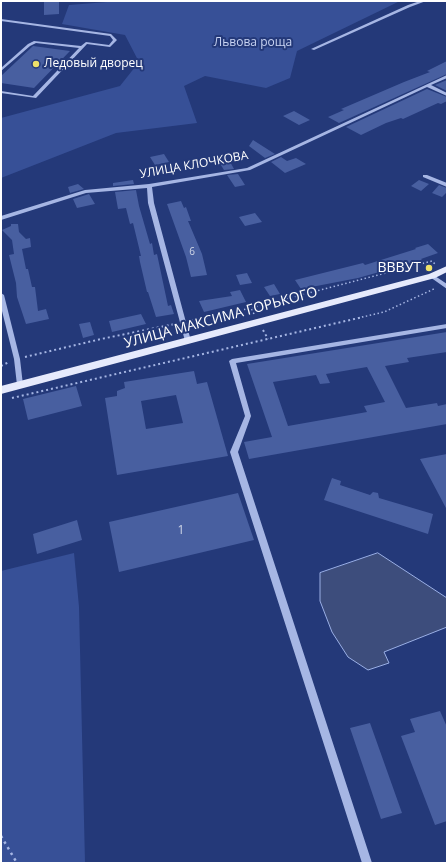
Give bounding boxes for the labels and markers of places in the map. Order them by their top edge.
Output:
place label: Ледовый дворец [44,57,143,71]
marker: Ледовый дворец [31,59,41,69]
place label: ВВВУТ [378,260,421,276]
marker: ВВВУТ [424,263,434,273]

